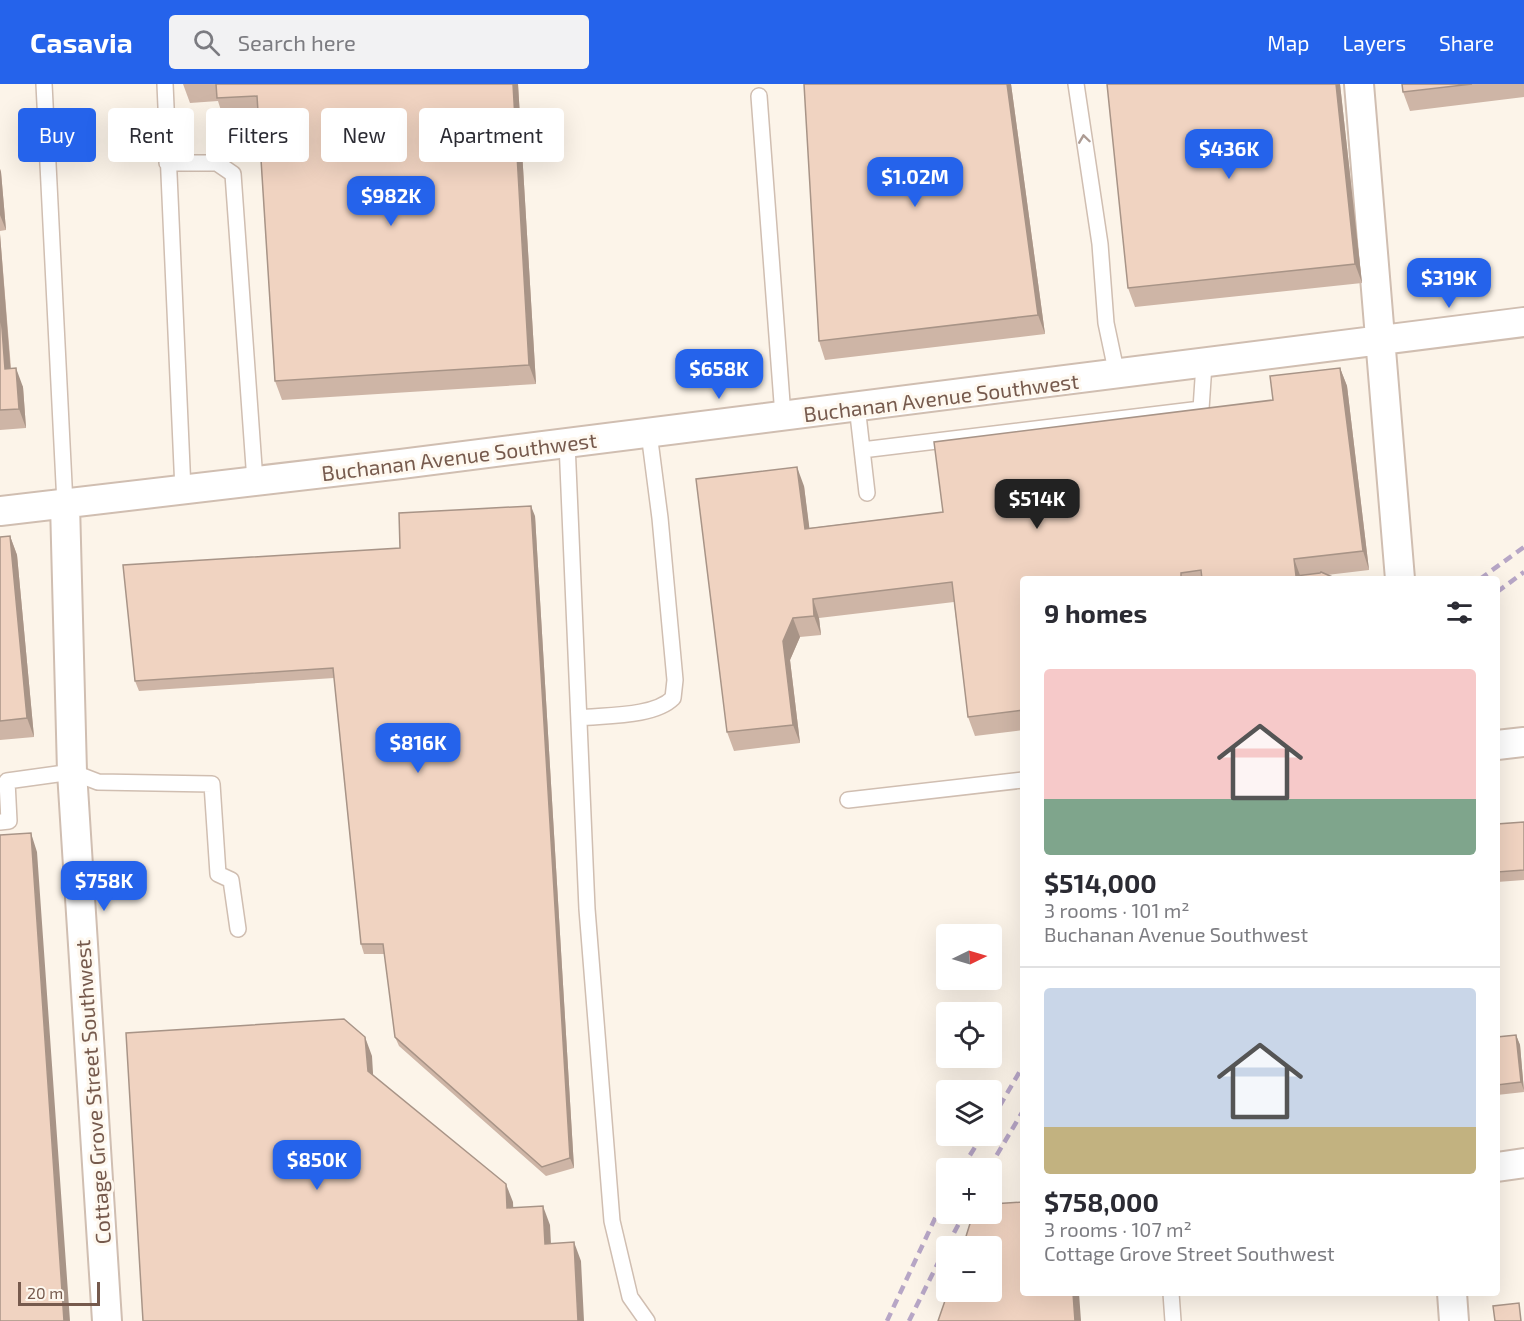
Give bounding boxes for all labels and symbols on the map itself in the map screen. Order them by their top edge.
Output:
pin: $436K [1187,129,1271,180]
one-way arrow [1078,134,1090,143]
pin: $1.02M [866,157,964,208]
pin: $982K [349,176,433,227]
pin: $319K [1407,258,1491,309]
pin: $658K [677,349,761,400]
street label: Buchanan Avenue Southwest [802,368,1080,426]
street label: Buchanan Avenue Southwest [320,427,598,485]
pin: $514K [995,479,1079,530]
pin: $816K [376,723,460,774]
pin: $758K [62,861,146,912]
north arrow [936,924,1002,990]
street label: Cottage Grove Street Southwest [69,939,115,1245]
pin: $850K [275,1140,359,1191]
scale bar [18,1279,100,1306]

